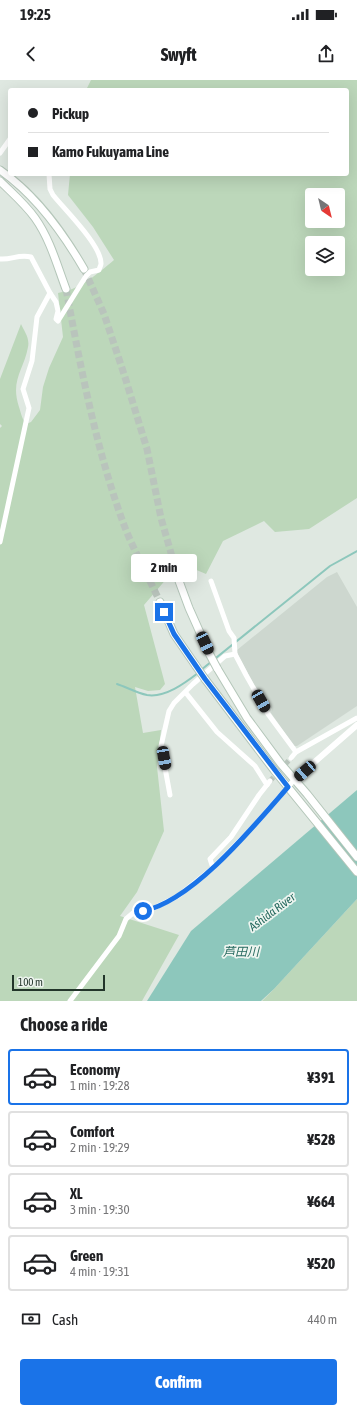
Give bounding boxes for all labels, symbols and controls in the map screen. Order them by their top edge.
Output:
text: 19:25 [20,6,51,23]
icon: back [20,43,42,65]
icon: share [315,43,337,65]
text: Swyft [161,44,196,65]
text: Pickup [52,105,89,122]
text: Kamo Fukuyama Line [52,143,169,160]
north arrow [305,188,345,228]
map controls [305,188,345,276]
button: layers [305,236,345,276]
callout: 2 min [131,554,197,582]
text: 2 min [151,560,177,575]
route end [155,603,173,621]
car [194,630,216,656]
car [250,688,272,714]
car [156,745,172,771]
car [292,759,318,783]
water label: Ashida River [245,890,298,934]
route start [134,902,152,920]
water label: 芦田川 [223,945,261,959]
scale bar [12,973,105,992]
text: 100 m [18,976,43,988]
text: Choose a ride [20,1014,108,1035]
icon: car [22,1059,58,1095]
text: Economy [70,1061,120,1078]
text: ¥391 [307,1069,335,1086]
text: 1 min · 19:28 [70,1078,130,1093]
icon: car [22,1121,58,1157]
text: Comfort [70,1123,114,1140]
text: ¥528 [307,1131,335,1148]
text: 2 min · 19:29 [70,1140,130,1155]
icon: car [22,1183,58,1219]
text: XL [70,1185,83,1202]
text: ¥664 [307,1193,335,1210]
text: 3 min · 19:30 [70,1202,130,1217]
icon: car [22,1245,58,1281]
text: Green [70,1247,103,1264]
text: ¥520 [307,1255,335,1272]
text: 4 min · 19:31 [70,1264,130,1279]
icon: cash [20,1308,42,1330]
text: Cash [52,1311,78,1328]
text: 440 m [308,1312,337,1327]
button: Confirm [20,1359,337,1405]

